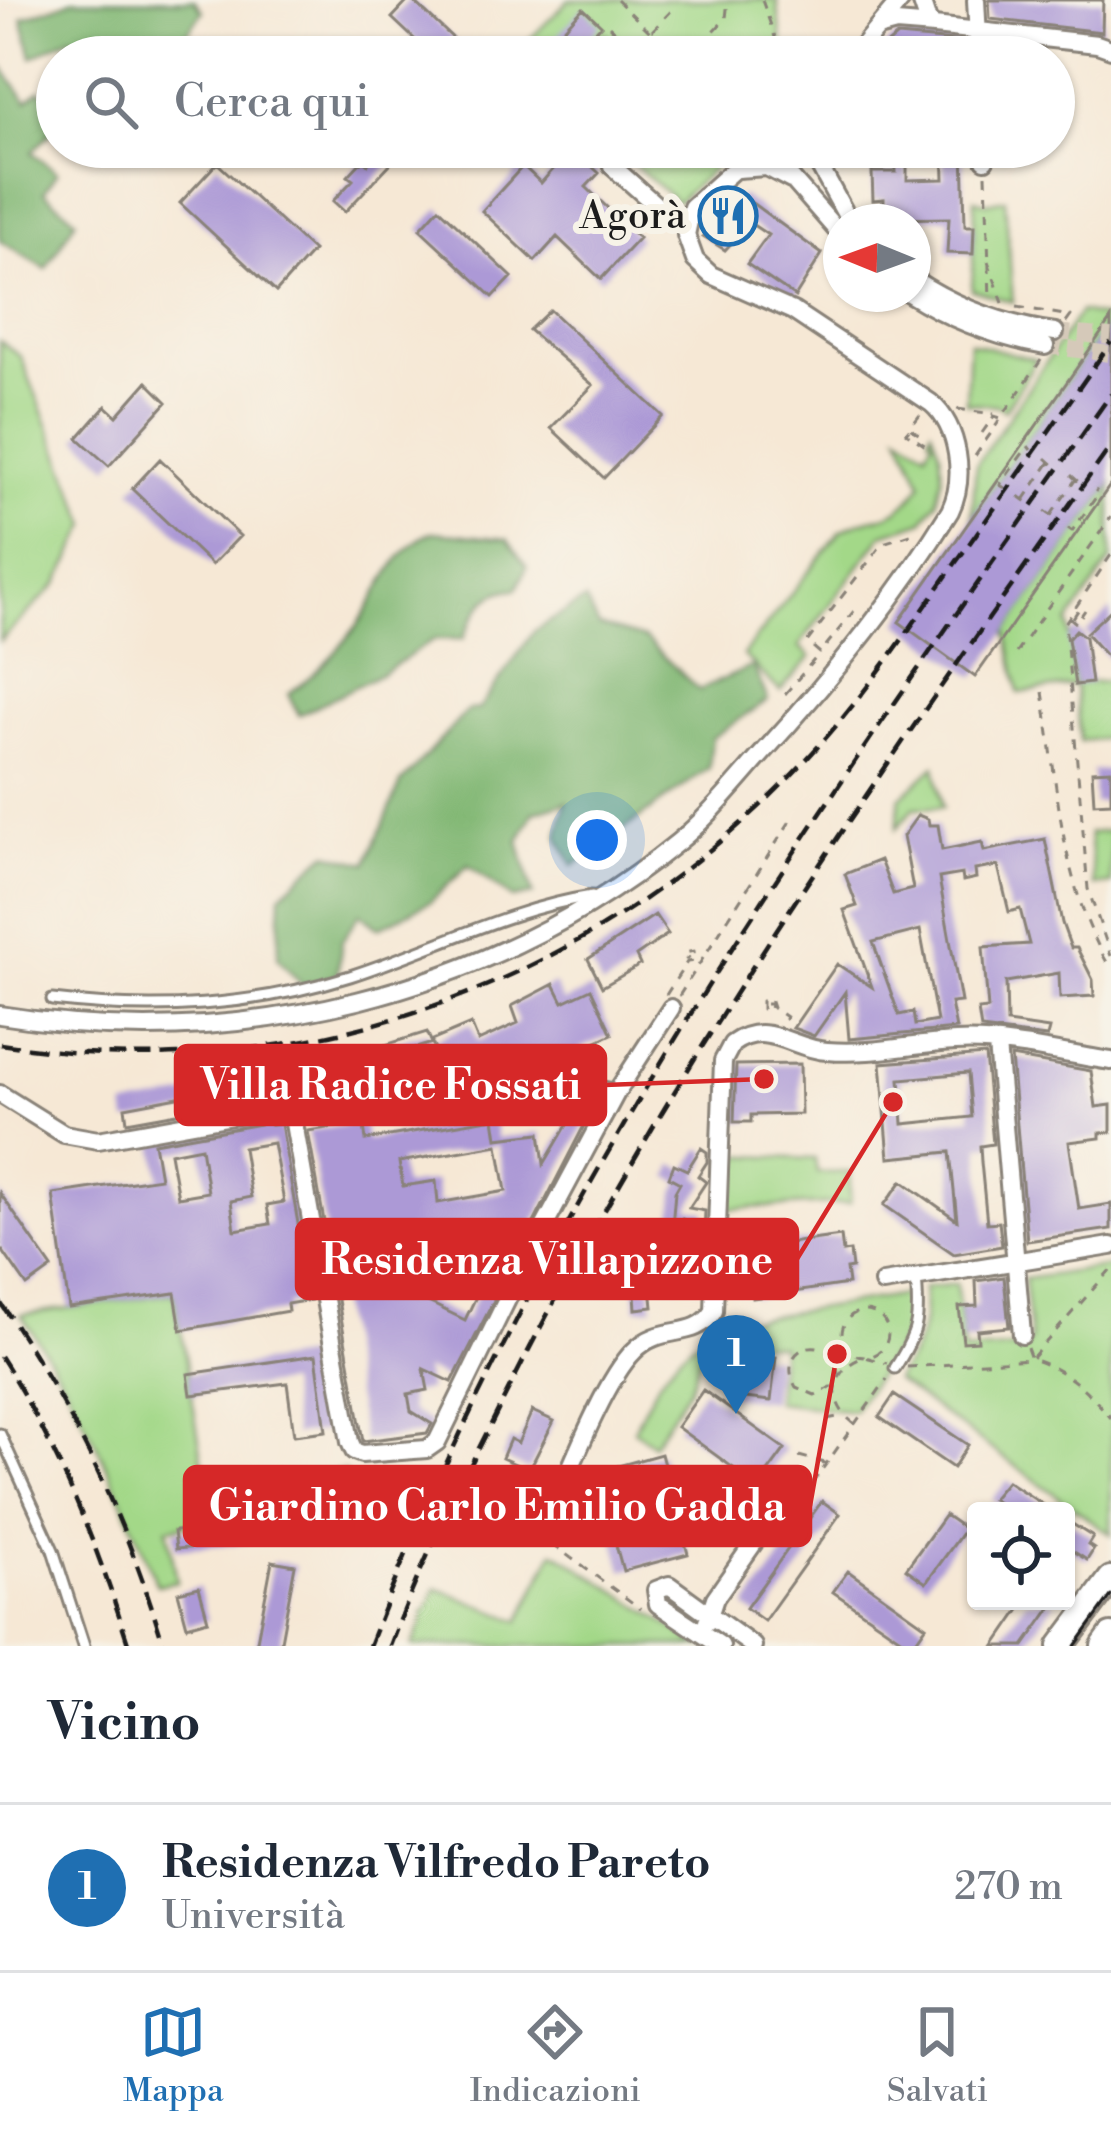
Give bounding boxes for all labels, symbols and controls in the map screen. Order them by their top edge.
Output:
search box [36,36,1075,168]
icon: search [78,69,144,135]
text: Cerca qui [174,74,370,131]
restaurant icon: Agorà [697,185,759,247]
place label: Agorà [579,192,686,241]
north arrow [823,204,931,312]
your location [567,810,627,870]
callout: Villa Radice Fossati [176,1046,605,1124]
text: Villa Radice Fossati [199,1060,581,1113]
callout: Residenza Villapizzone [297,1220,797,1298]
text: Residenza Villapizzone [321,1235,773,1288]
pin: 1 [697,1315,775,1414]
callout: Giardino Carlo Emilio Gadda [185,1467,810,1545]
text: Giardino Carlo Emilio Gadda [209,1481,786,1534]
map controls [967,1502,1075,1610]
button: locate [967,1502,1075,1610]
text: Vicino [48,1692,201,1756]
text: Residenza Vilfredo Pareto [162,1835,711,1892]
text: 1 [78,1863,96,1912]
text: 270 m [954,1863,1063,1912]
text: Università [162,1892,345,1941]
tab: Mappa [123,1999,224,2112]
tab: Indicazioni [470,1999,641,2112]
tab: Salvati [887,1999,988,2112]

